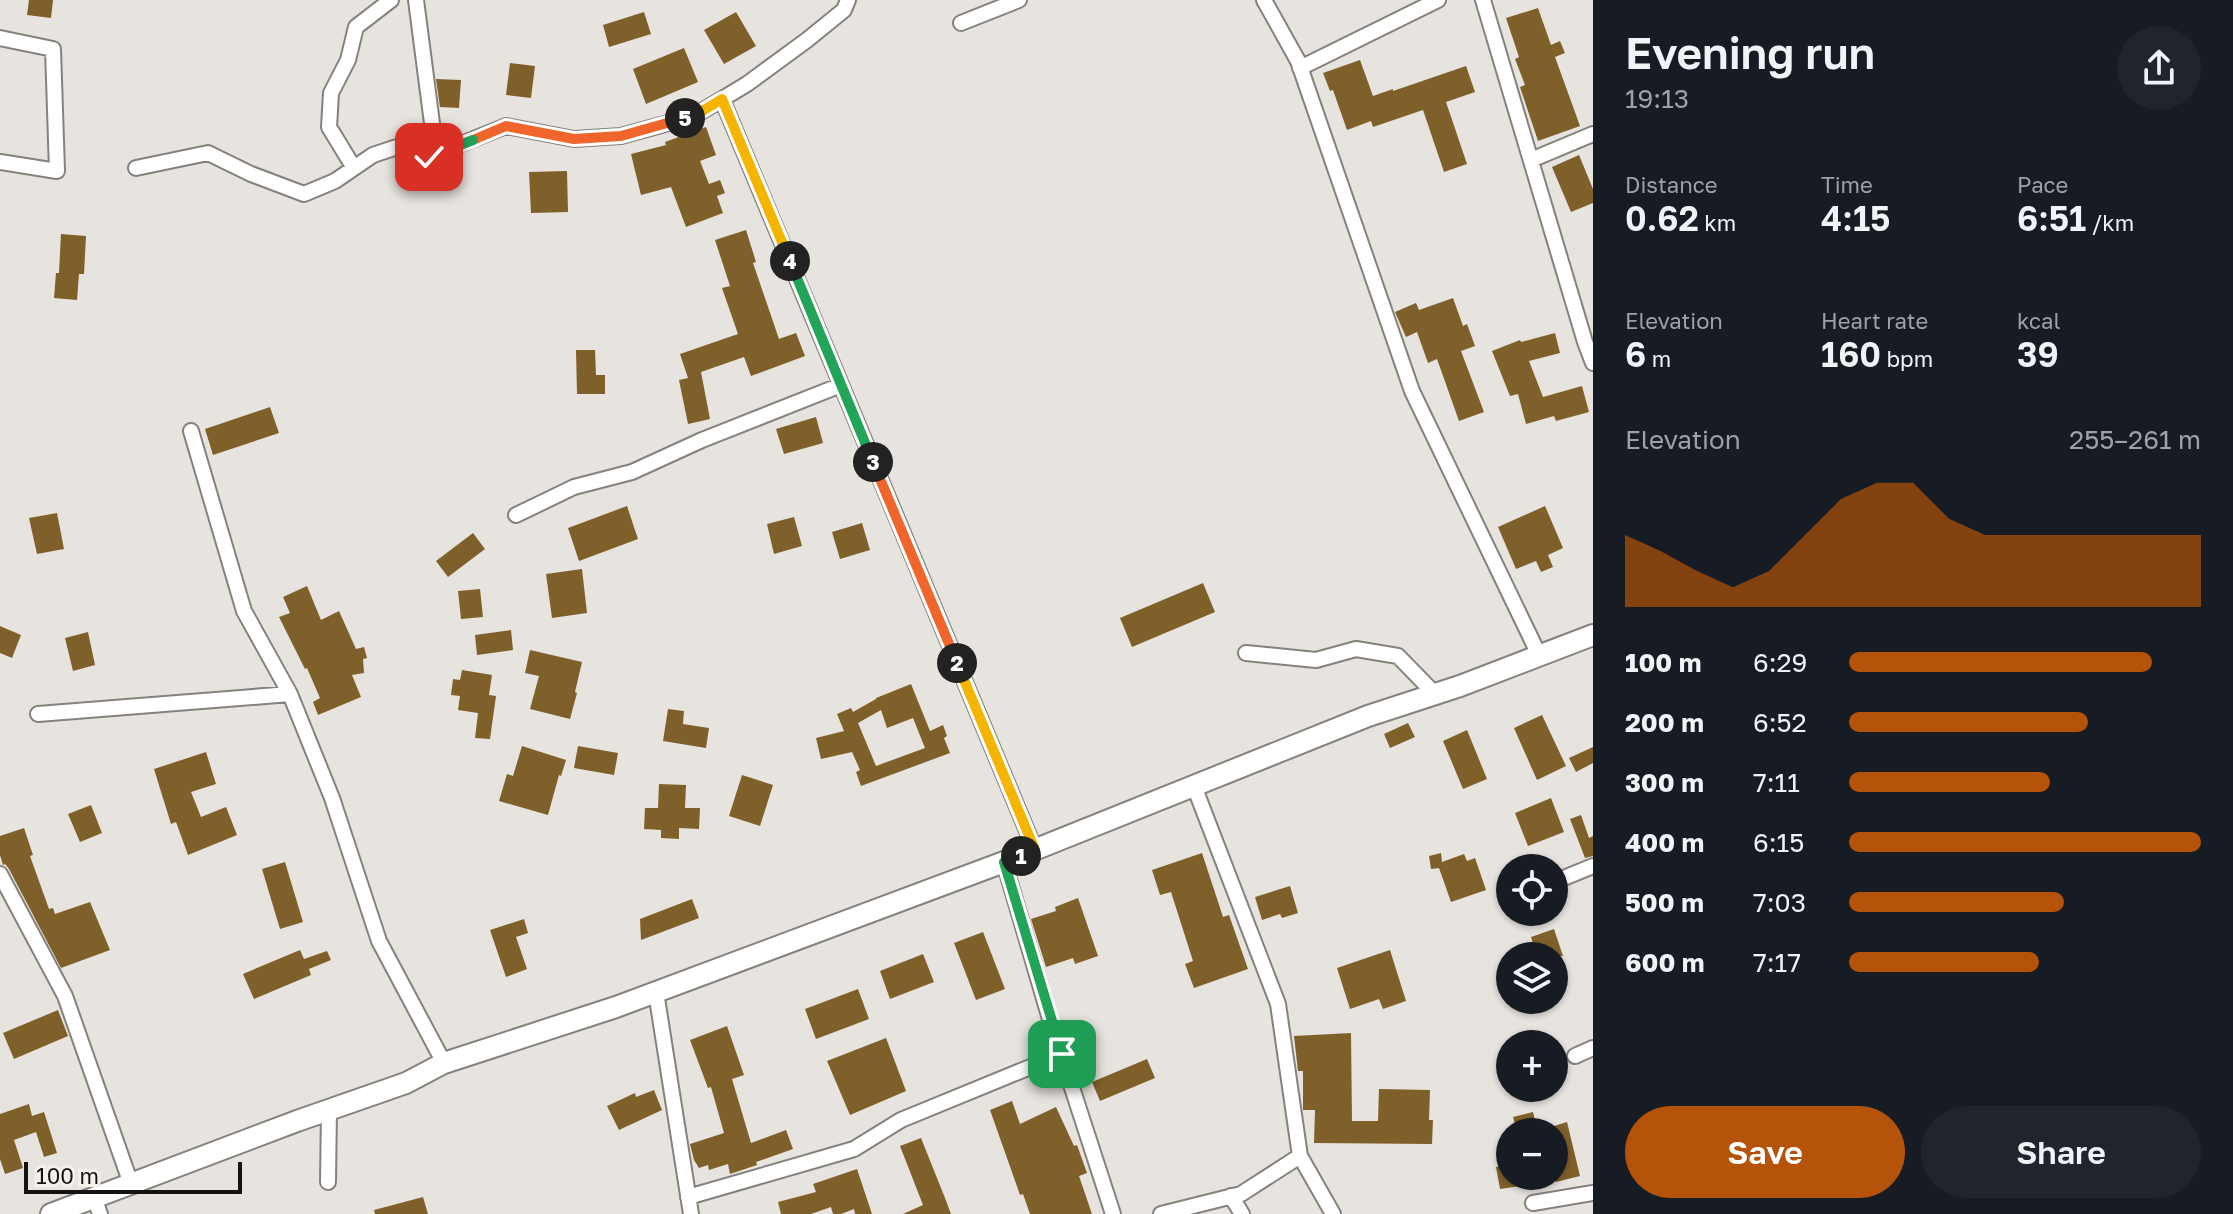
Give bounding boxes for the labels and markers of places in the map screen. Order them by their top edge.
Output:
pin: 5 [665,98,705,138]
pin [395,123,463,191]
pin: 4 [770,241,810,281]
pin: 3 [853,442,893,482]
pin: 2 [937,643,977,683]
pin: 1 [1001,836,1041,876]
pin [1028,1020,1096,1088]

